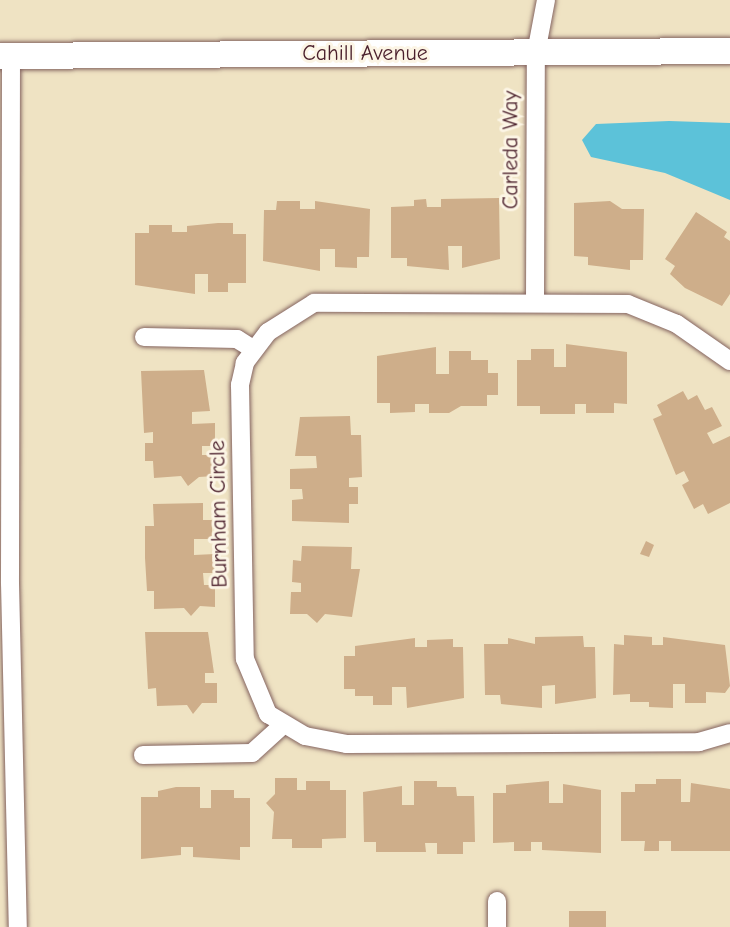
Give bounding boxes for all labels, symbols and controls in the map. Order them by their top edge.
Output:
street label: Cahill Avenue [302,41,428,67]
street label: Carleda Way [498,91,524,209]
street label: Burnham Circle [205,440,233,588]

